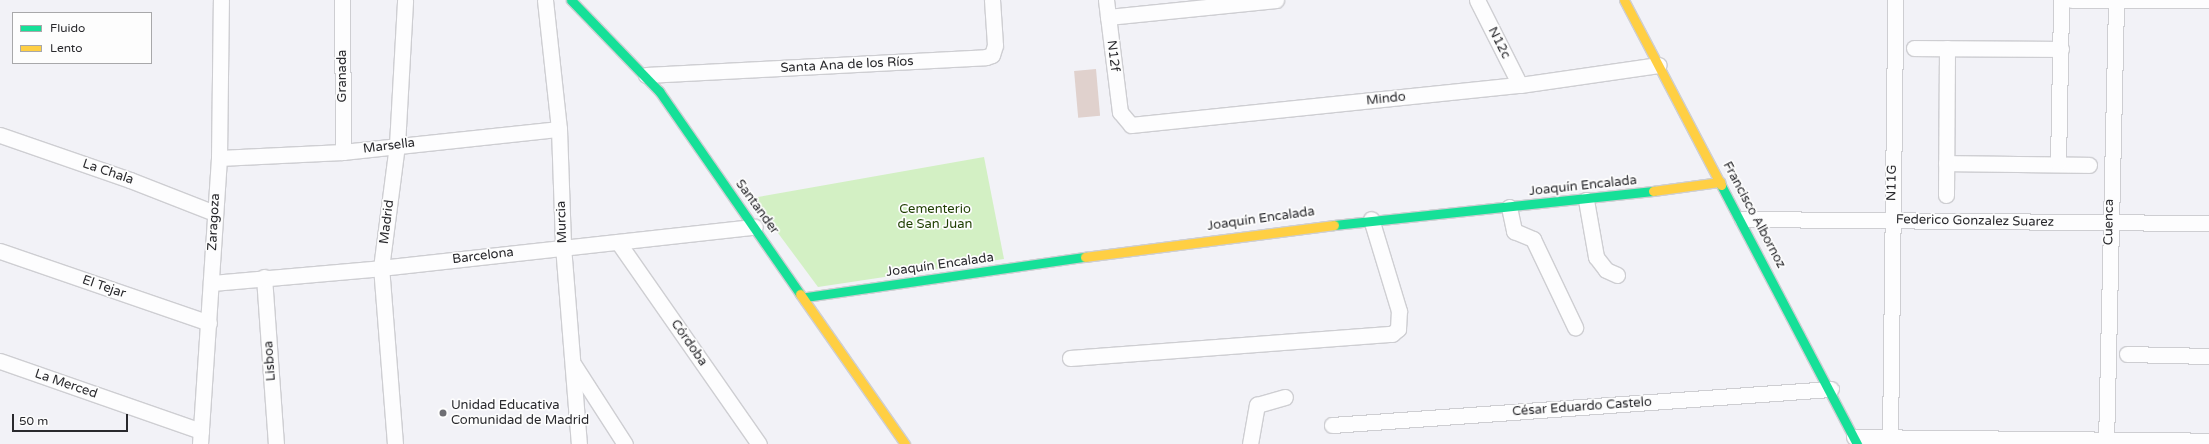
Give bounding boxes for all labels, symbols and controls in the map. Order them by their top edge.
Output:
legend [12,12,152,64]
text: Fluido [50,21,85,35]
street label: N12c [1484,24,1514,62]
street label: N12f [1103,39,1123,73]
text: Lento [50,41,83,55]
street label: Granada [334,50,350,102]
street label: Santa Ana de los Ríos [780,54,914,76]
street label: Mindo [1365,89,1407,109]
street label: Marsella [362,135,416,157]
street label: La Chala [80,156,136,188]
street label: Francisco Albornoz [1719,159,1789,271]
street label: N11G [1884,165,1900,201]
street label: Joaquín Encalada [1528,173,1638,199]
street label: Santander [732,177,782,237]
street label: Zaragoza [205,193,223,251]
street label: Madrid [377,199,397,245]
street label: Cuenca [2101,199,2117,245]
street label: Murcia [553,200,571,244]
park label: Cementerio de San Juan [898,202,972,233]
street label: Joaquín Encalada [1206,204,1316,234]
street label: Federico Gonzalez Suarez [1896,212,2054,230]
street label: Barcelona [451,244,515,268]
street label: Joaquín Encalada [885,250,995,280]
street label: El Tejar [80,272,128,302]
street label: Córdoba [667,317,711,369]
street label: Lisboa [261,340,279,382]
street label: La Merced [33,366,99,402]
street label: César Eduardo Castelo [1512,394,1652,420]
place label: Unidad Educativa Comunidad de Madrid [451,398,589,429]
scale bar [14,406,130,432]
marker: Unidad Educativa Comunidad de Madrid [438,408,448,418]
text: 50 m [19,414,48,428]

